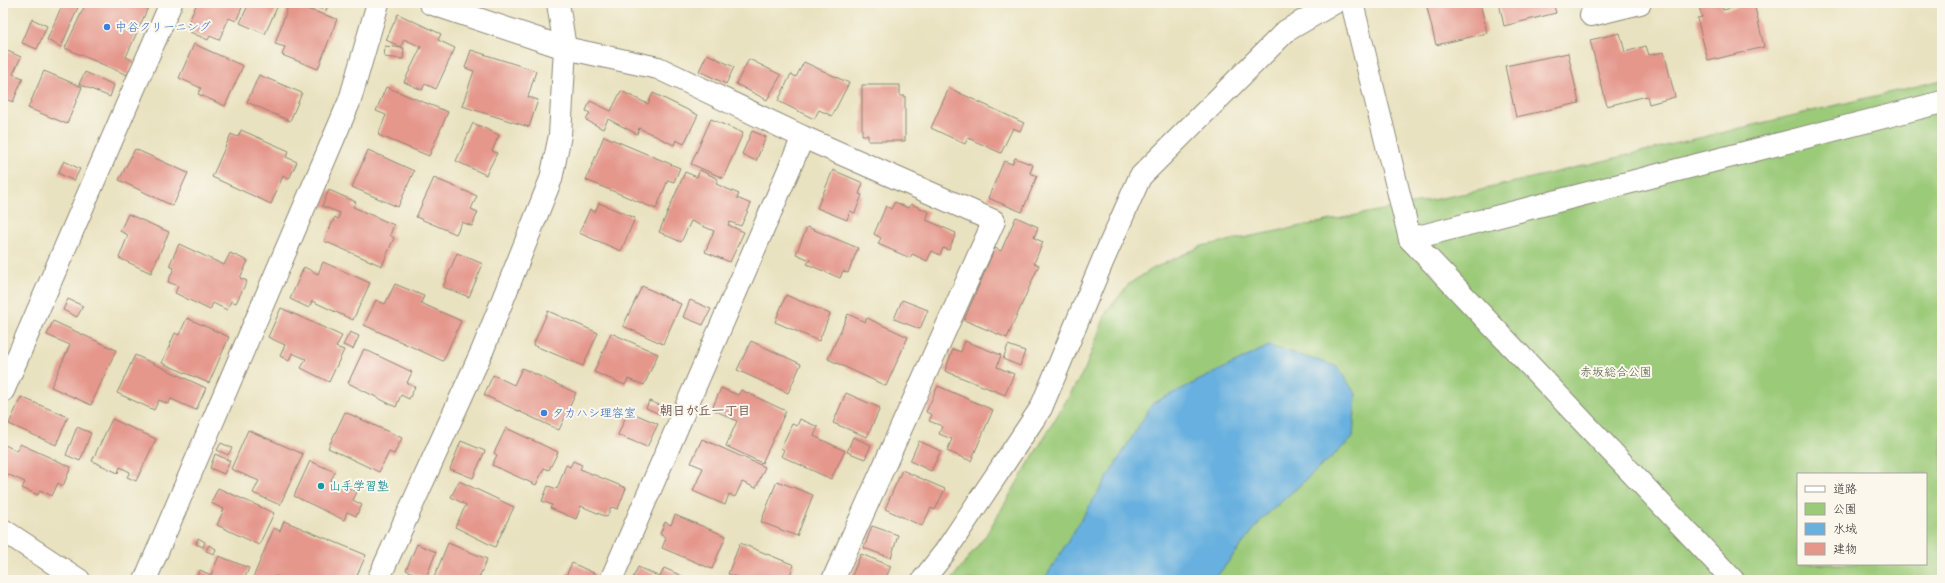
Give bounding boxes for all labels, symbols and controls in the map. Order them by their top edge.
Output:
place label: 中谷クリーニング [115,20,211,34]
marker: 中谷クリーニング [102,22,112,32]
park label: 赤坂総合公園 [1580,365,1652,379]
district label: 朝日が丘一丁目 [659,403,751,418]
place label: タカハシ理容室 [552,406,636,420]
marker: タカハシ理容室 [539,408,549,418]
legend [1797,473,1927,565]
place label: 山手学習塾 [329,479,389,493]
marker: 山手学習塾 [316,481,326,491]
text: 道路 [1833,482,1857,496]
text: 公園 [1833,502,1857,516]
text: 水域 [1833,522,1857,536]
text: 建物 [1833,542,1857,556]

